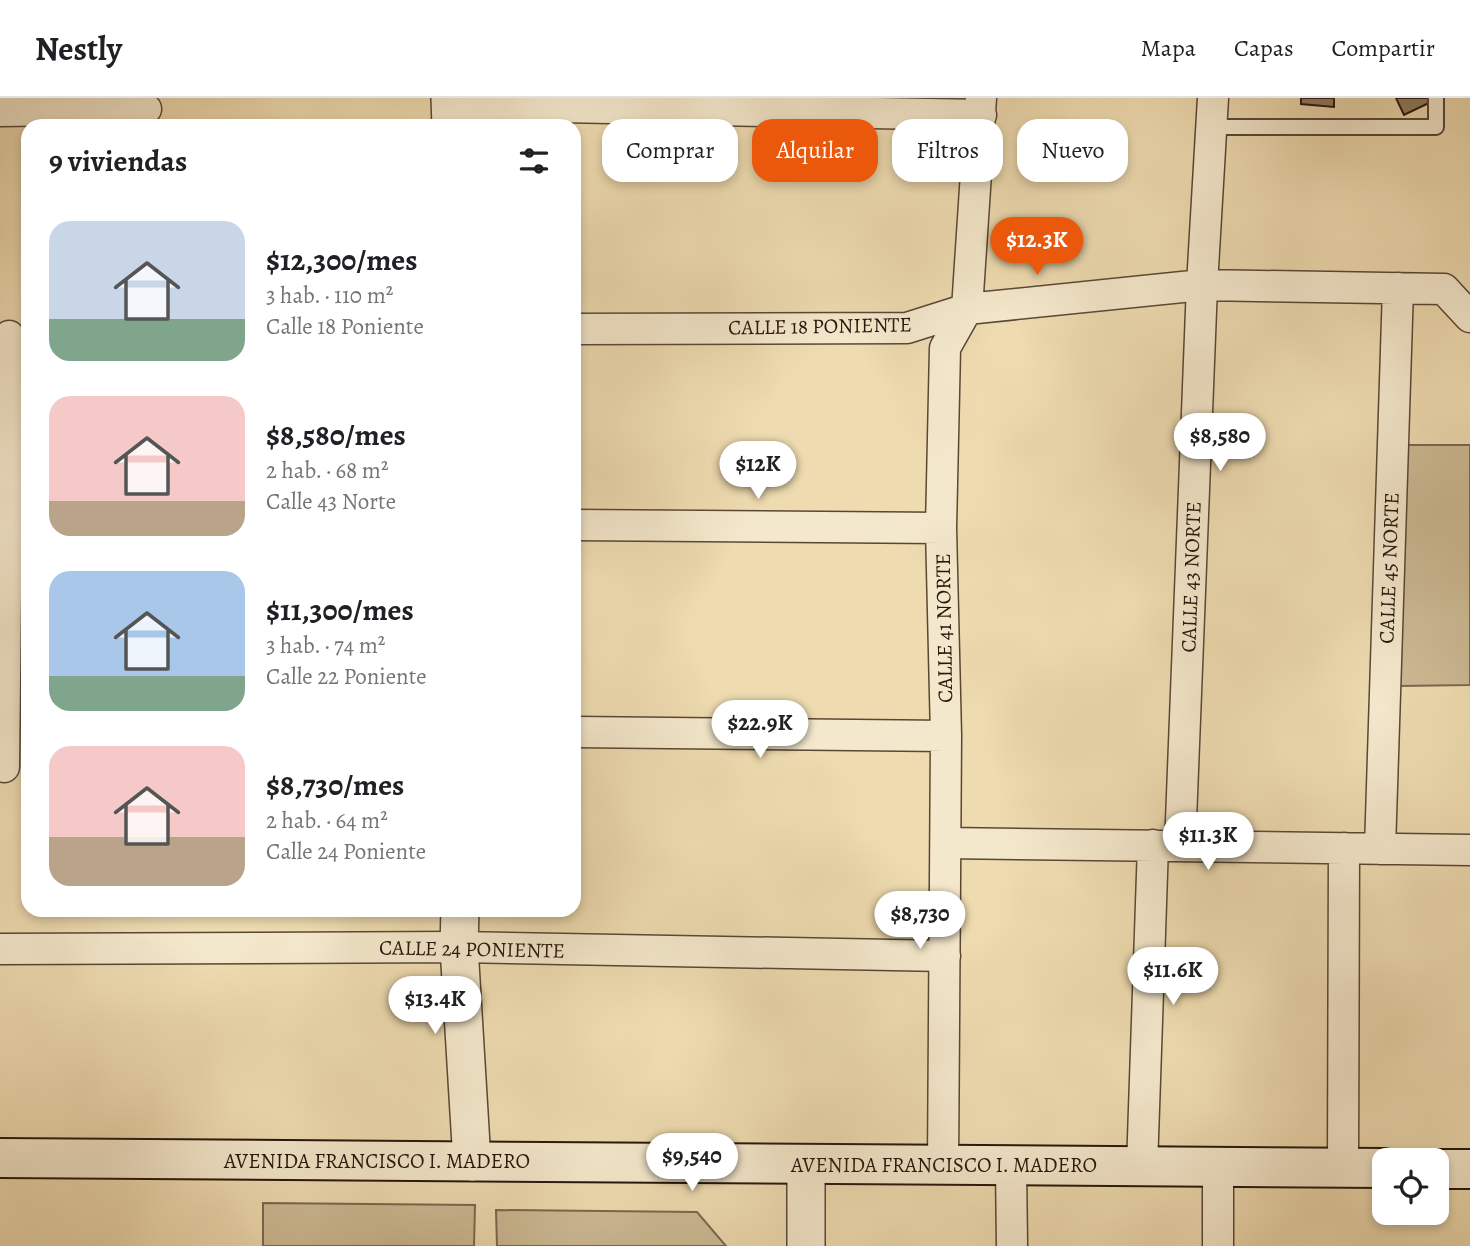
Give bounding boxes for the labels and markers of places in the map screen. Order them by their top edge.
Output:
pin: $12.3K [980,218,1094,277]
pin: $8,580 [1163,414,1277,473]
pin: $12K [717,442,799,501]
pin: $22.9K [703,700,817,760]
pin: $11.3K [1151,812,1265,872]
pin: $8,730 [863,892,977,951]
pin: $11.6K [1116,948,1230,1007]
pin: $13.4K [378,976,492,1036]
pin: $9,540 [635,1134,749,1193]

